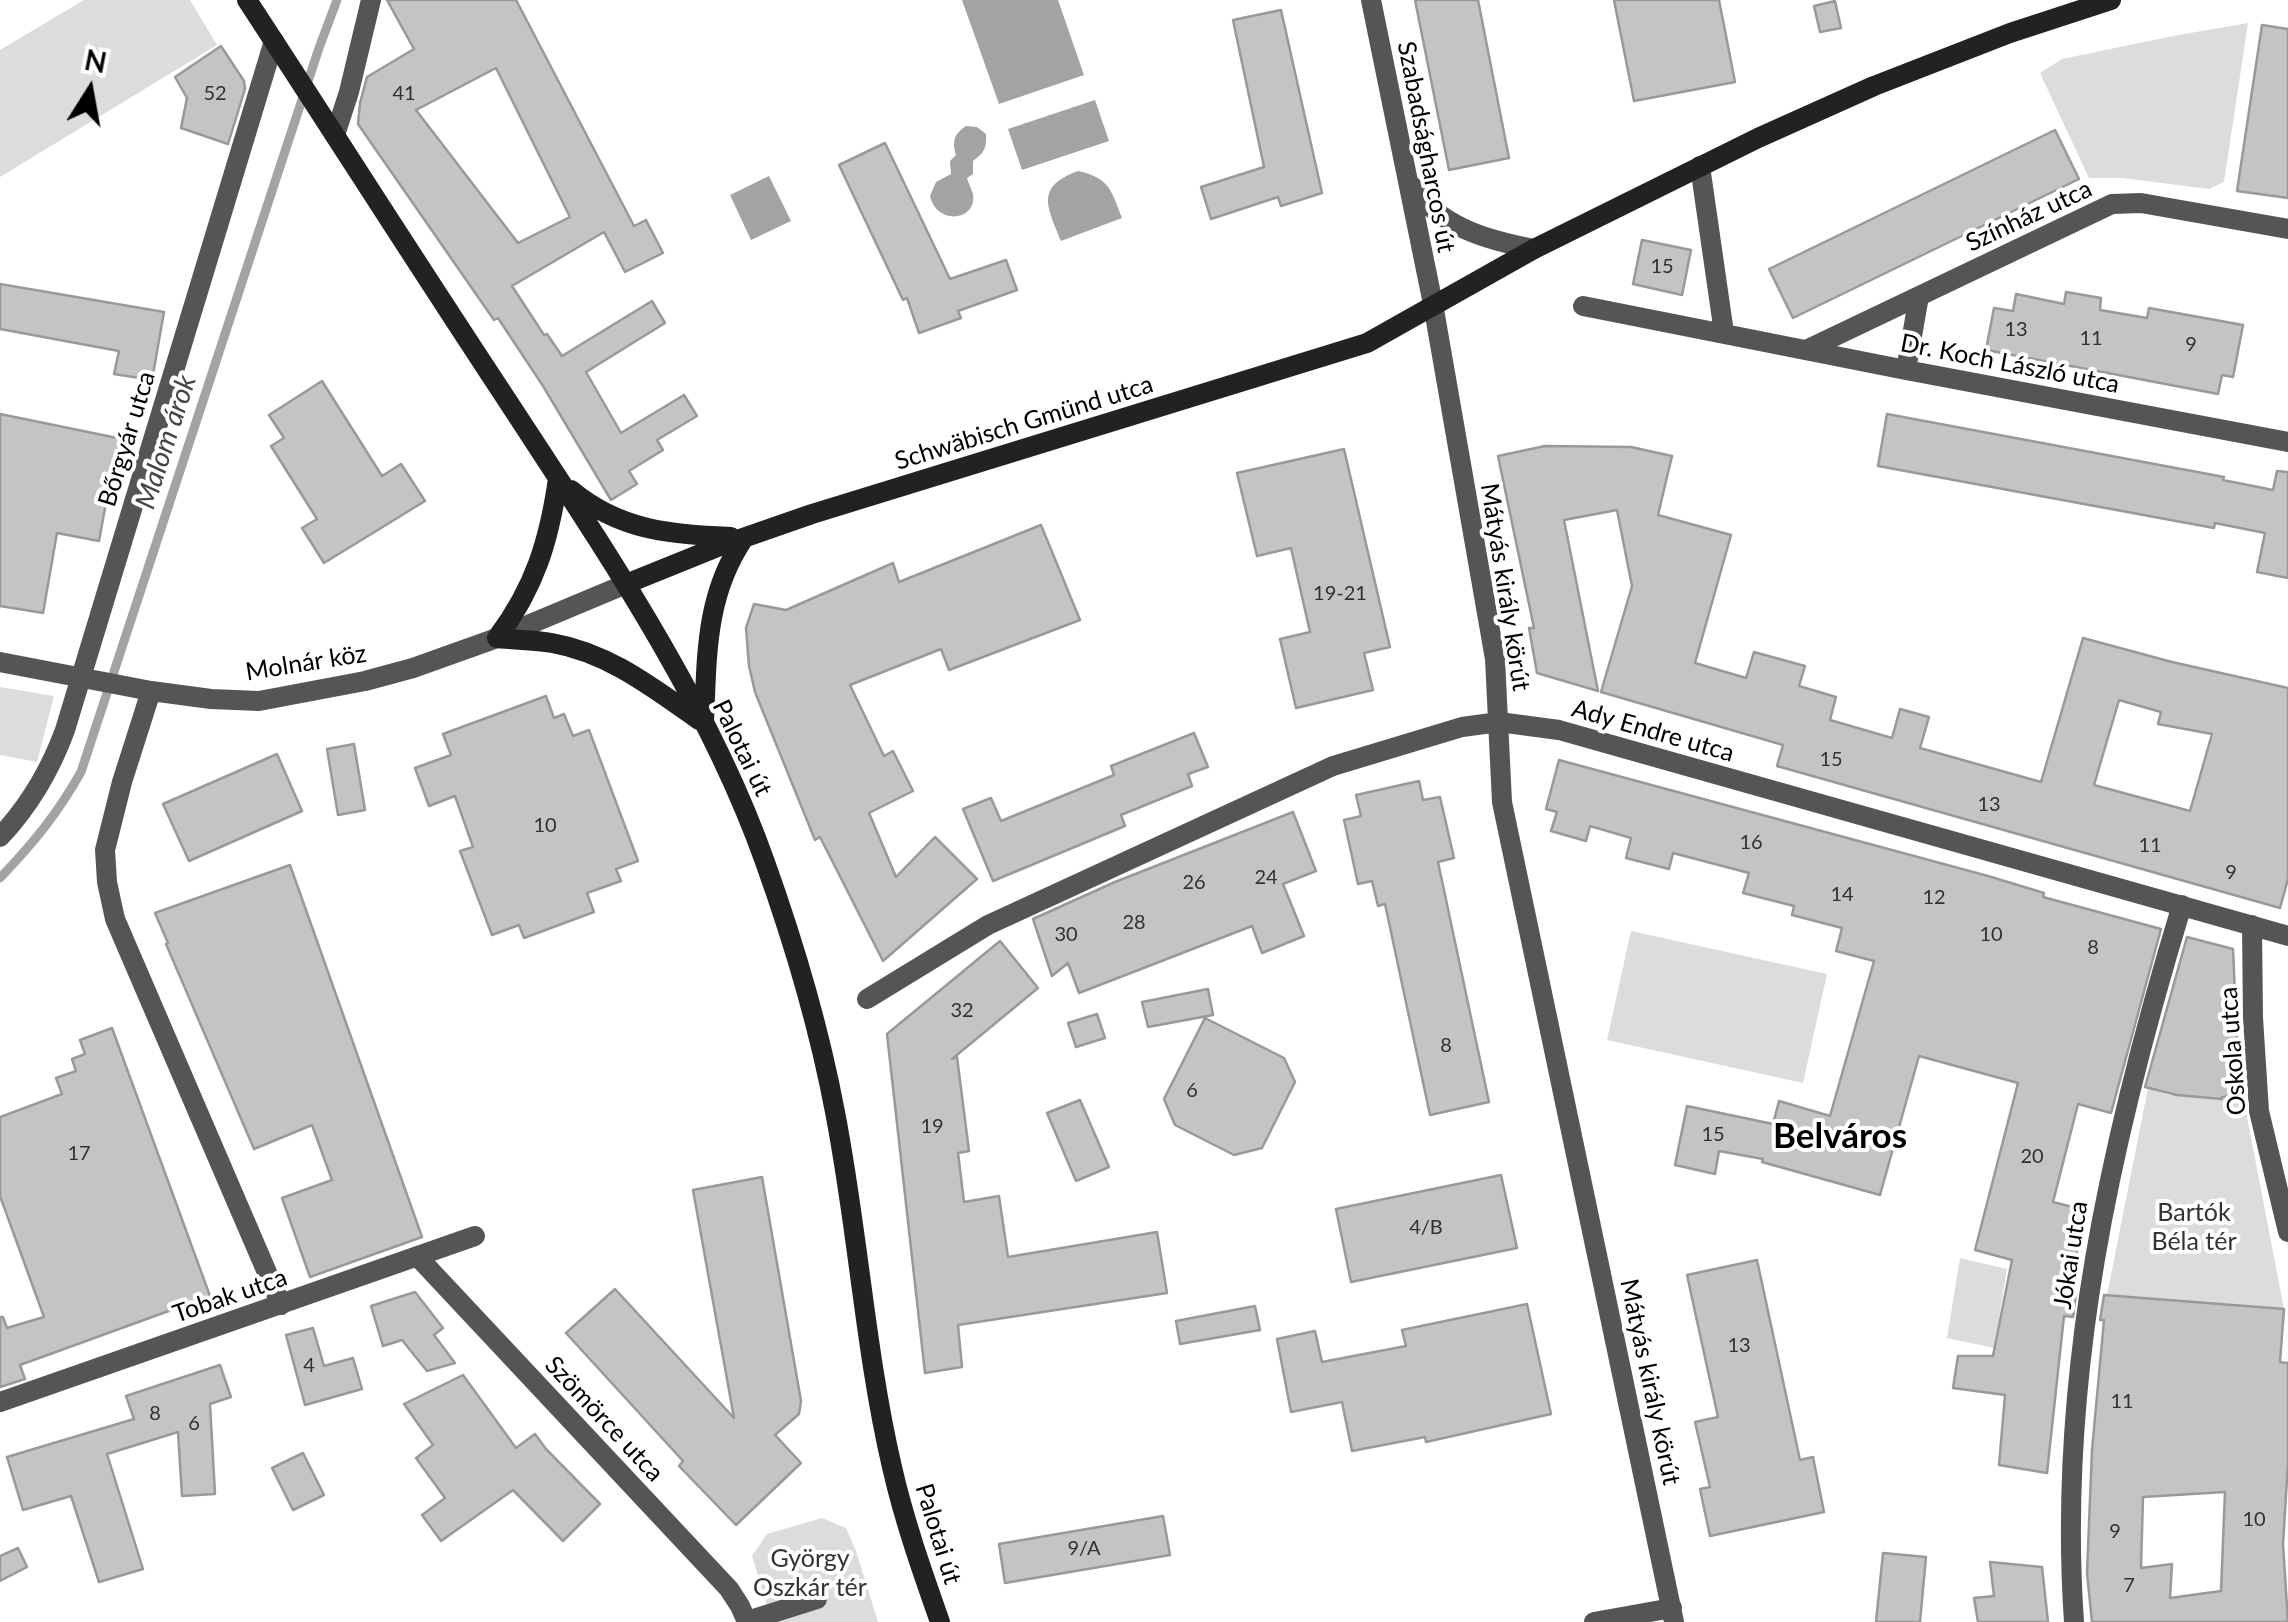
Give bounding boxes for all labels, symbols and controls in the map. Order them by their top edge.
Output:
street label: Szabadságharcos út [1391,39,1461,255]
north arrow [40,40,140,140]
text: N [82,42,110,79]
house number: 52 [203,82,227,106]
house number: 41 [392,82,416,106]
street label: Színház utca [1961,174,2097,258]
house number: 15 [1650,255,1674,279]
house number: 13 [2004,318,2028,342]
house number: 11 [2079,327,2103,351]
street label: Dr. Koch László utca [1898,328,2122,400]
house number: 9 [2185,333,2197,357]
street label: Bőrgyár utca [92,368,162,510]
street label: Schwäbisch Gmünd utca [891,369,1157,477]
water label: Malom árok [129,371,203,513]
street label: Mátyás király körút [1474,481,1536,693]
house number: 19-21 [1313,582,1367,606]
street label: Molnár köz [243,639,369,687]
street label: Ady Endre utca [1568,694,1738,768]
street label: Palotai út [706,695,778,801]
house number: 15 [1819,748,1843,772]
house number: 13 [1977,793,2001,817]
house number: 10 [533,814,557,838]
house number: 16 [1739,831,1763,855]
house number: 11 [2138,834,2162,858]
house number: 9 [2225,861,2237,885]
house number: 24 [1254,866,1278,890]
house number: 26 [1182,871,1206,895]
house number: 14 [1830,883,1854,907]
house number: 12 [1922,886,1946,910]
house number: 28 [1122,911,1146,935]
house number: 30 [1054,923,1078,947]
house number: 10 [1979,923,2003,947]
house number: 8 [2087,936,2099,960]
street label: Oskola utca [2214,986,2252,1116]
house number: 32 [950,999,974,1023]
house number: 8 [1440,1034,1452,1058]
house number: 6 [1186,1079,1198,1103]
house number: 19 [920,1115,944,1139]
district label: Belváros [1773,1116,1907,1158]
house number: 15 [1701,1123,1725,1147]
house number: 17 [67,1142,91,1166]
house number: 20 [2020,1145,2044,1169]
park label: Bartók Béla tér [2151,1198,2237,1257]
street label: Jókai utca [2048,1199,2094,1311]
house number: 4/B [1409,1216,1443,1240]
street label: Tobak utca [169,1263,291,1329]
street label: Mátyás király körút [1614,1276,1686,1488]
house number: 13 [1727,1334,1751,1358]
street label: Szömörce utca [538,1350,670,1488]
house number: 4 [303,1354,315,1378]
house number: 11 [2110,1390,2134,1414]
house number: 8 [149,1402,161,1426]
house number: 6 [188,1412,200,1436]
street label: Palotai út [909,1480,967,1588]
house number: 10 [2242,1508,2266,1532]
house number: 9 [2109,1520,2121,1544]
house number: 9/A [1067,1537,1101,1561]
park label: György Oszkár tér [753,1544,867,1603]
house number: 7 [2123,1574,2135,1598]

